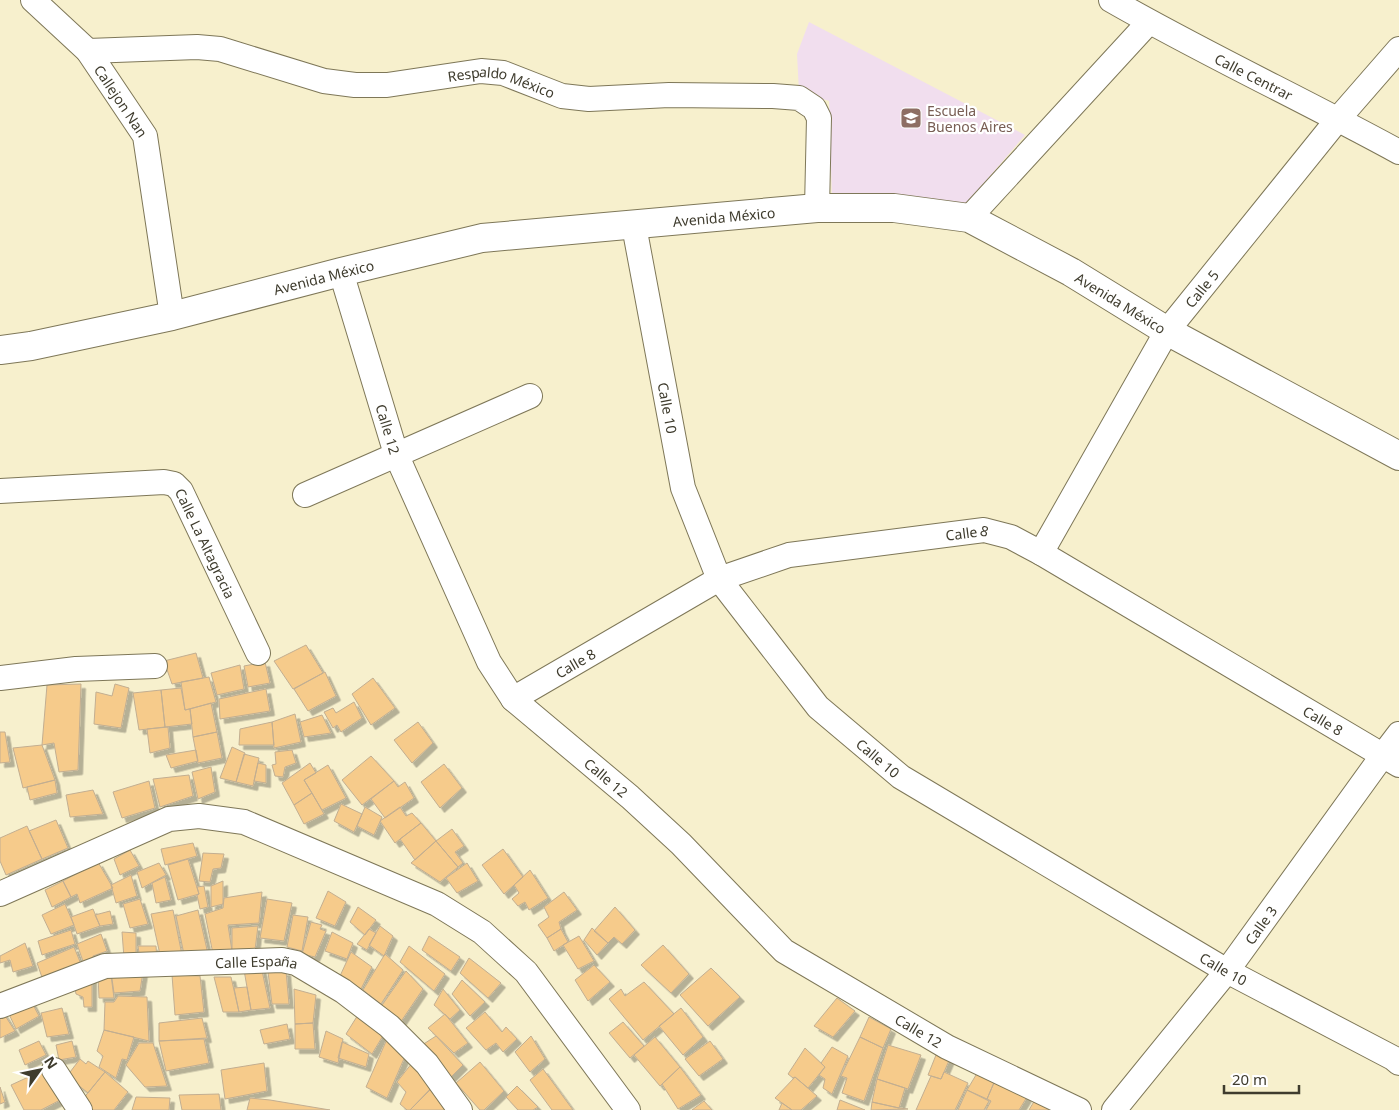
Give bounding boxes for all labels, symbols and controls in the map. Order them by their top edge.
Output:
street label: Calle Centrar [1212,48,1296,104]
street label: Callejon Nan [90,61,153,141]
street label: Respaldo México [446,61,558,102]
place label: Escuela Buenos Aires [927,101,1013,136]
school or university icon: Escuela Buenos Aires [899,106,923,130]
street label: Avenida México [672,202,776,230]
street label: Avenida México [271,255,376,299]
street label: Calle 5 [1180,265,1222,311]
street label: Avenida México [1072,268,1170,338]
street label: Calle 10 [654,381,682,435]
street label: Calle 12 [372,402,405,456]
street label: Calle La Altagracia [171,485,240,601]
street label: Calle 8 [944,520,991,544]
street label: Calle 8 [552,644,599,682]
street label: Calle 8 [1300,701,1347,739]
street label: Calle 10 [852,734,904,782]
street label: Calle 12 [581,753,632,801]
street label: Calle 3 [1240,902,1281,948]
street label: Calle 10 [1196,948,1251,989]
street label: Calle España [215,951,300,973]
street label: Calle 12 [892,1009,946,1052]
north arrow [15,1045,65,1095]
text: N [40,1053,62,1073]
scale bar [1224,1062,1299,1094]
text: 20 m [1232,1069,1267,1089]

